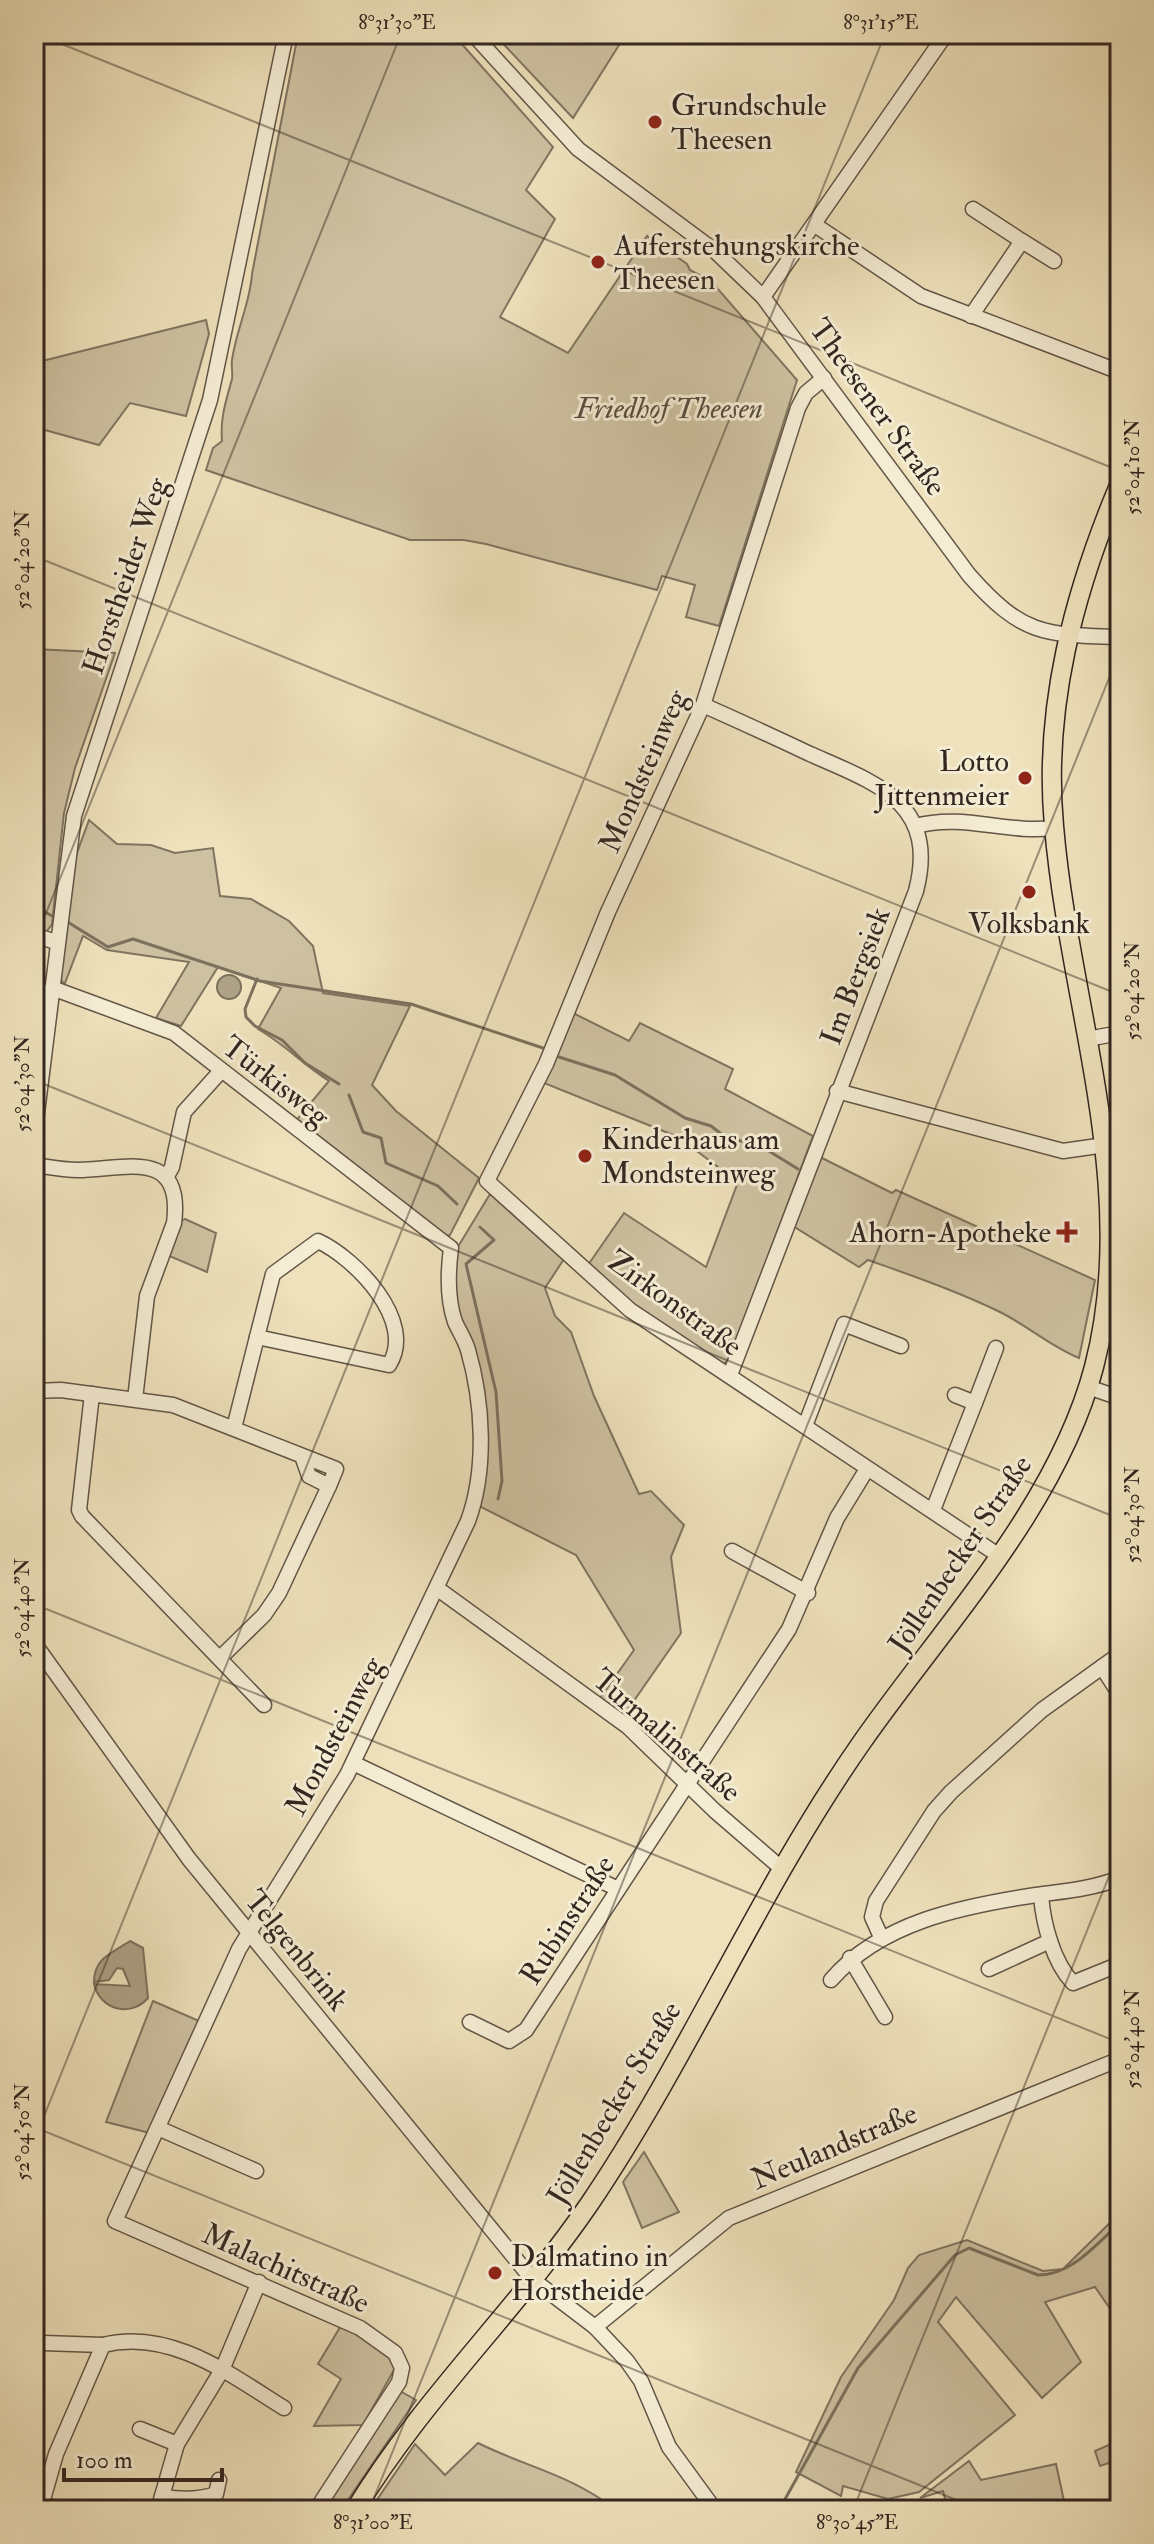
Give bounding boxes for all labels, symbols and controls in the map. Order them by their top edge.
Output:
text: 8°31'30"E [358,10,436,35]
text: 8°31'15"E [843,10,919,35]
place label: Grundschule Theesen [671,87,827,158]
marker: Grundschule Theesen [646,113,664,131]
place label: Auferstehungskirche Theesen [613,227,860,298]
marker: Auferstehungskirche Theesen [589,253,607,271]
street label: Theesener Straße [801,311,954,503]
park label: Friedhof Theesen [573,390,763,427]
text: 52°04'10"N [1120,419,1145,515]
street label: Horstheider Weg [74,472,177,680]
text: 52°04'20"N [10,510,35,610]
street label: Mondsteinweg [591,683,696,858]
place label: Lotto Jittenmeier [874,743,1009,814]
marker: Lotto Jittenmeier [1016,769,1034,787]
marker: Volksbank [1020,883,1038,901]
street label: Im Bergsiek [812,902,899,1050]
place label: Volksbank [968,905,1090,942]
text: 52°04'20"N [1120,941,1145,1041]
street label: Türkisweg [215,1028,338,1136]
text: 52°04'30"N [10,1036,35,1132]
place label: Kinderhaus am Mondsteinweg [601,1121,780,1192]
marker: Kinderhaus am Mondsteinweg [576,1147,594,1165]
place label: Ahorn-Apotheke [848,1214,1051,1251]
marker: Ahorn-Apotheke [1058,1223,1076,1241]
street label: Zirkonstraße [600,1242,749,1365]
street label: Jöllenbecker Straße [880,1448,1040,1661]
text: 52°04'30"N [1120,1467,1145,1563]
text: 52°04'40"N [10,1558,35,1658]
street label: Mondsteinweg [277,1650,392,1822]
street label: Turmalinstraße [585,1661,749,1810]
street label: Rubinstraße [512,1849,623,1992]
street label: Telgenbrink [237,1882,357,2018]
text: 52°04'40"N [1120,1989,1145,2089]
street label: Jöllenbecker Straße [539,1995,690,2213]
text: 52°04'50"N [10,2083,35,2181]
street label: Neulandstraße [746,2095,923,2198]
street label: Malachitstraße [197,2215,375,2322]
place label: Dalmatino in Horstheide [511,2238,668,2309]
marker: Dalmatino in Horstheide [486,2264,504,2282]
scale bar [64,2432,222,2482]
text: 100 m [76,2445,133,2476]
text: 8°31'00"E [333,2510,413,2535]
text: 8°30'45"E [816,2510,898,2535]

